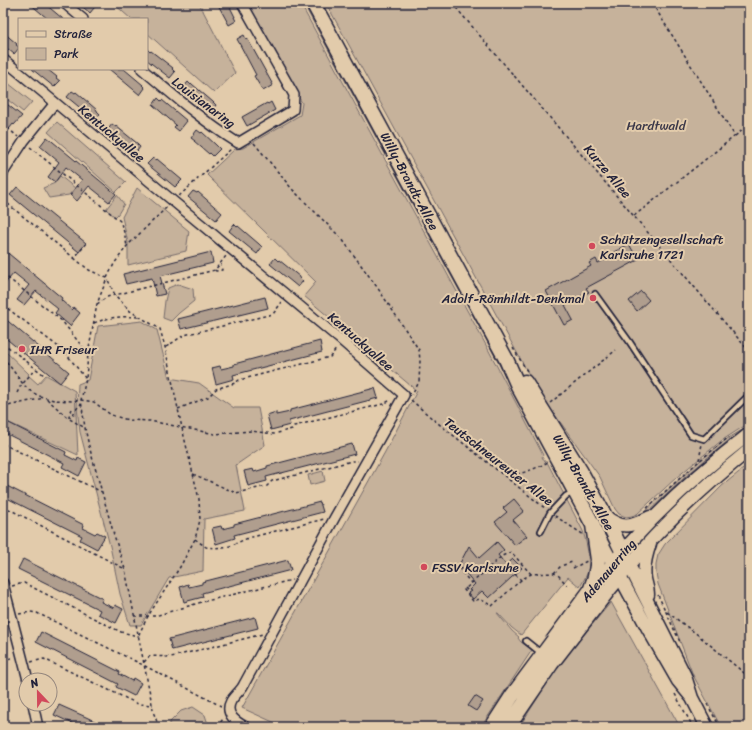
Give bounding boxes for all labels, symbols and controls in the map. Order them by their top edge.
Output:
legend [18,18,148,70]
text: Straße [54,23,92,45]
text: Park [54,43,79,65]
street label: Louisianaring [167,71,241,134]
street label: Kentuckyallee [73,98,151,169]
park label: Hardtwald [626,114,687,137]
street label: Willy-Brandt-Allee [374,128,445,235]
street label: Kurze Allee [578,139,638,204]
place label: Schützengesellschaft Karlsruhe 1721 [600,228,723,266]
marker: Schützengesellschaft Karlsruhe 1721 [587,241,597,251]
place label: Adolf-Römhildt-Denkmal [441,287,585,310]
marker: Adolf-Römhildt-Denkmal [588,293,598,303]
street label: Kentuckyallee [322,306,399,377]
place label: IHR Friseur [29,338,97,361]
marker: IHR Friseur [17,344,27,354]
street label: Teutschneureuter Allee [439,411,559,512]
street label: Willy-Brandt-Allee [546,429,621,535]
street label: Adenauerring [574,533,642,608]
place label: FSSV Karlsruhe [432,556,519,579]
marker: FSSV Karlsruhe [419,562,429,572]
north arrow [18,672,58,712]
text: N [26,673,42,694]

